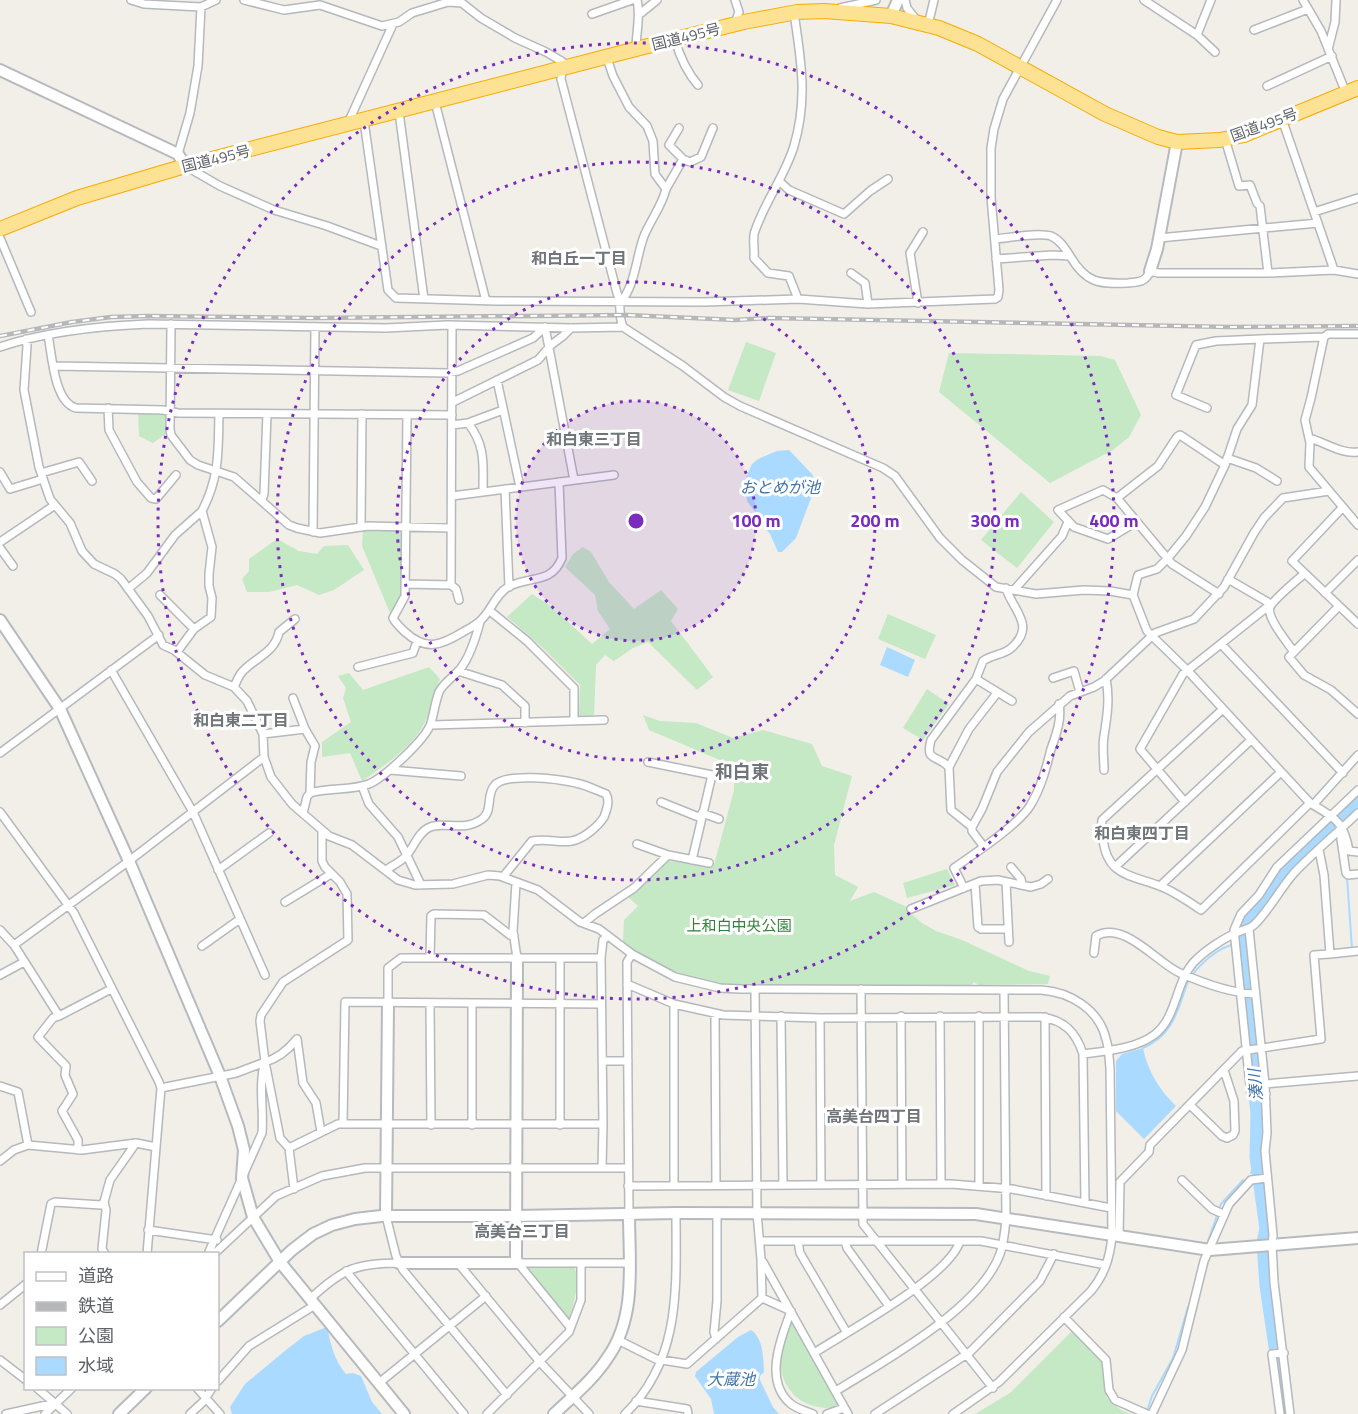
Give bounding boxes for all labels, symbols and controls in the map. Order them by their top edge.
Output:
street label: 国道495号 [649,17,723,56]
street label: 国道495号 [1227,102,1301,147]
street label: 国道495号 [179,139,253,178]
district label: 和白丘一丁目 [531,246,627,270]
district label: 和白東三丁目 [546,427,642,451]
water label: おとめが池 [740,475,822,499]
text: 100 m [731,507,781,534]
text: 200 m [850,507,900,534]
text: 300 m [970,507,1020,534]
text: 400 m [1089,507,1139,534]
centre of rings [626,511,646,531]
district label: 和白東二丁目 [193,708,289,732]
district label: 和白東 [715,758,769,785]
district label: 和白東四丁目 [1094,821,1190,845]
park label: 上和白中央公園 [686,914,792,937]
water label: 湊川 [1241,1066,1268,1102]
district label: 高美台四丁目 [826,1104,922,1128]
district label: 高美台三丁目 [474,1219,570,1243]
legend [24,1252,219,1390]
text: 道路 [78,1262,114,1289]
text: 鉄道 [78,1292,114,1319]
text: 公園 [78,1322,114,1349]
text: 水域 [78,1352,114,1379]
water label: 大蔵池 [707,1367,757,1391]

